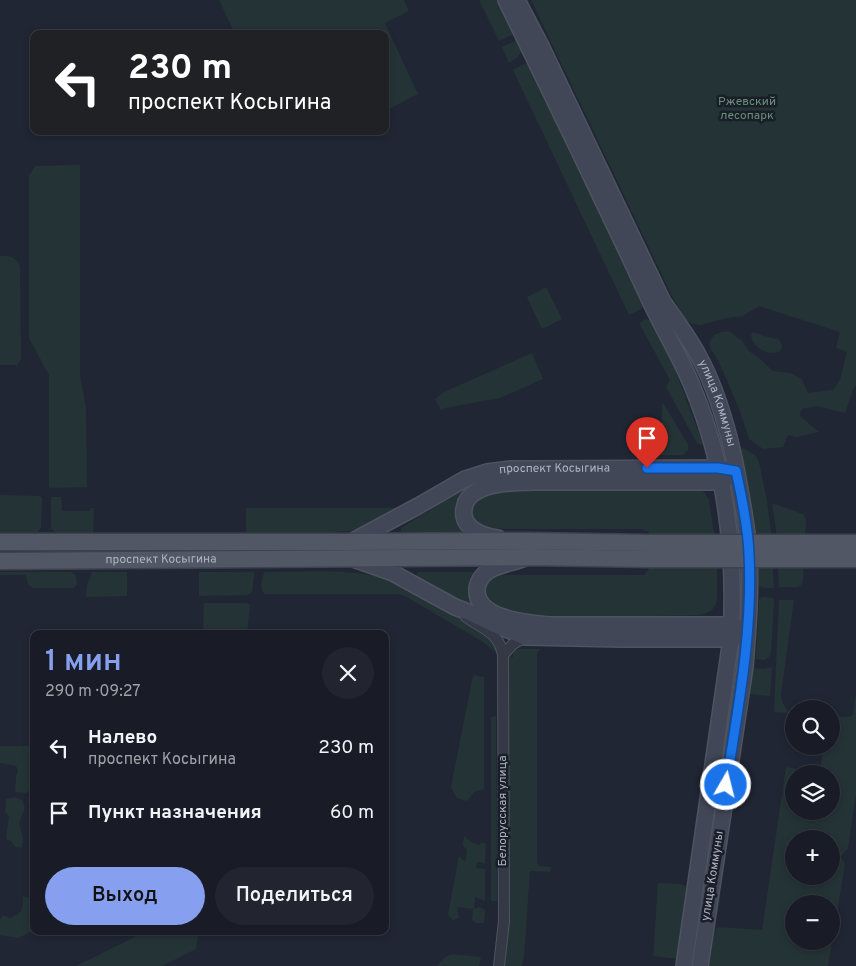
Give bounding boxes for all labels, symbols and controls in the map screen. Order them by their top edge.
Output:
text: 230 m [128,47,232,91]
icon: left [45,50,110,115]
text: проспект Косыгина [128,90,331,117]
park label: Ржевский лесопарк [718,94,776,124]
street label: улица Коммуны [694,357,739,448]
pin [626,417,668,468]
icon: arrive [633,424,661,452]
street label: проспект Косыгина [498,461,610,478]
street label: проспект Косыгина [105,551,217,568]
text: 1 мин [45,644,122,681]
button: close [322,647,374,699]
text: 290 m · 09:27 [45,682,141,702]
map controls [785,700,840,950]
button: search [785,700,840,755]
text: Налево [88,726,157,750]
icon: left [45,734,73,762]
text: 230 m [318,736,374,760]
text: проспект Косыгина [88,750,236,770]
street label: Белорусская улица [495,755,511,867]
position arrow [699,758,751,810]
button: layers [785,765,840,820]
icon: arrive [45,799,73,827]
text: Пункт назначения [88,801,262,825]
text: 60 m [330,801,374,825]
street label: улица Коммуны [698,830,728,922]
button: + [785,830,840,885]
button: Выход [45,867,205,925]
button: Поделиться [215,867,374,925]
button: − [785,895,840,950]

